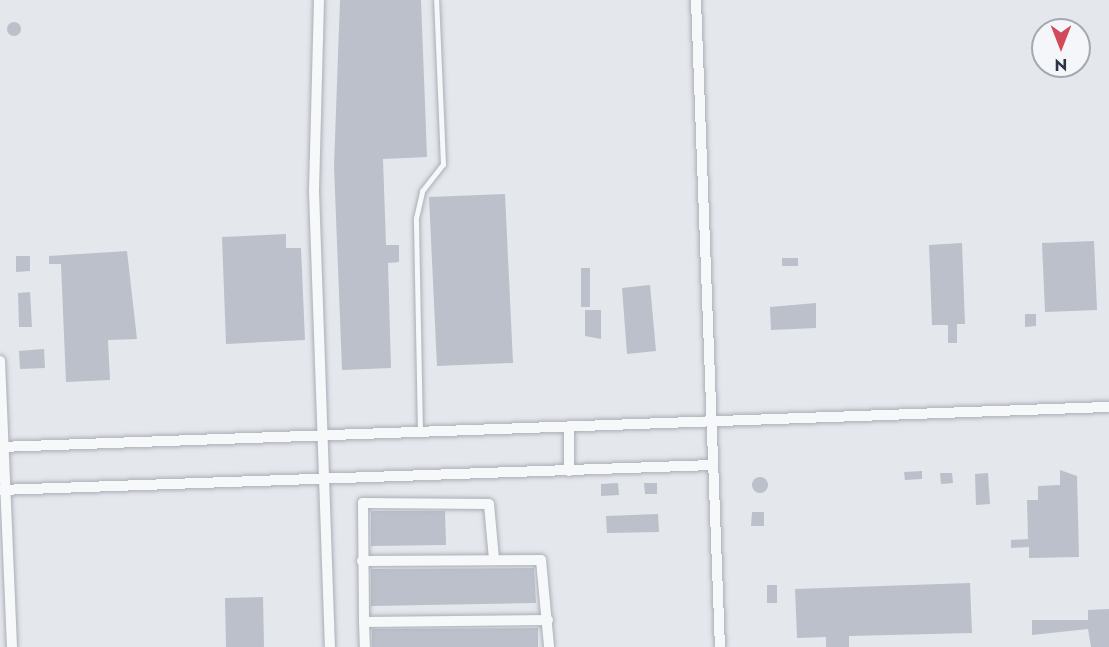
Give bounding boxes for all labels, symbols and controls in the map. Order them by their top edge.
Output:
north arrow [1031,18,1091,78]
text: N [1055,53,1067,76]

